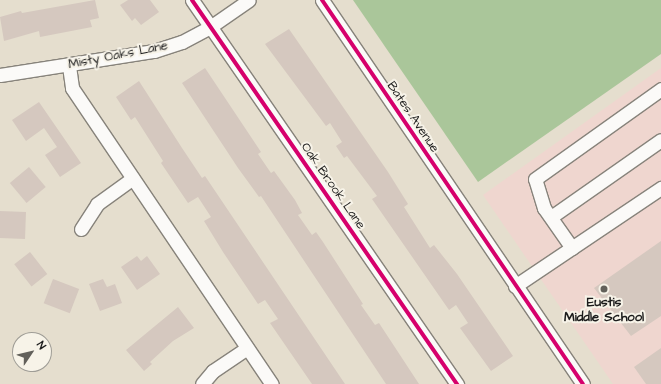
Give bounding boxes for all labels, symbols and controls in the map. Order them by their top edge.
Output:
street label: Misty Oaks Lane [67,38,169,72]
street label: Bates Avenue [384,79,442,155]
street label: Oak Brook Lane [297,140,369,232]
marker: Eustis Middle School [599,284,609,294]
place label: Eustis Middle School [564,295,644,326]
north arrow [12,332,52,372]
text: N [33,338,50,353]

